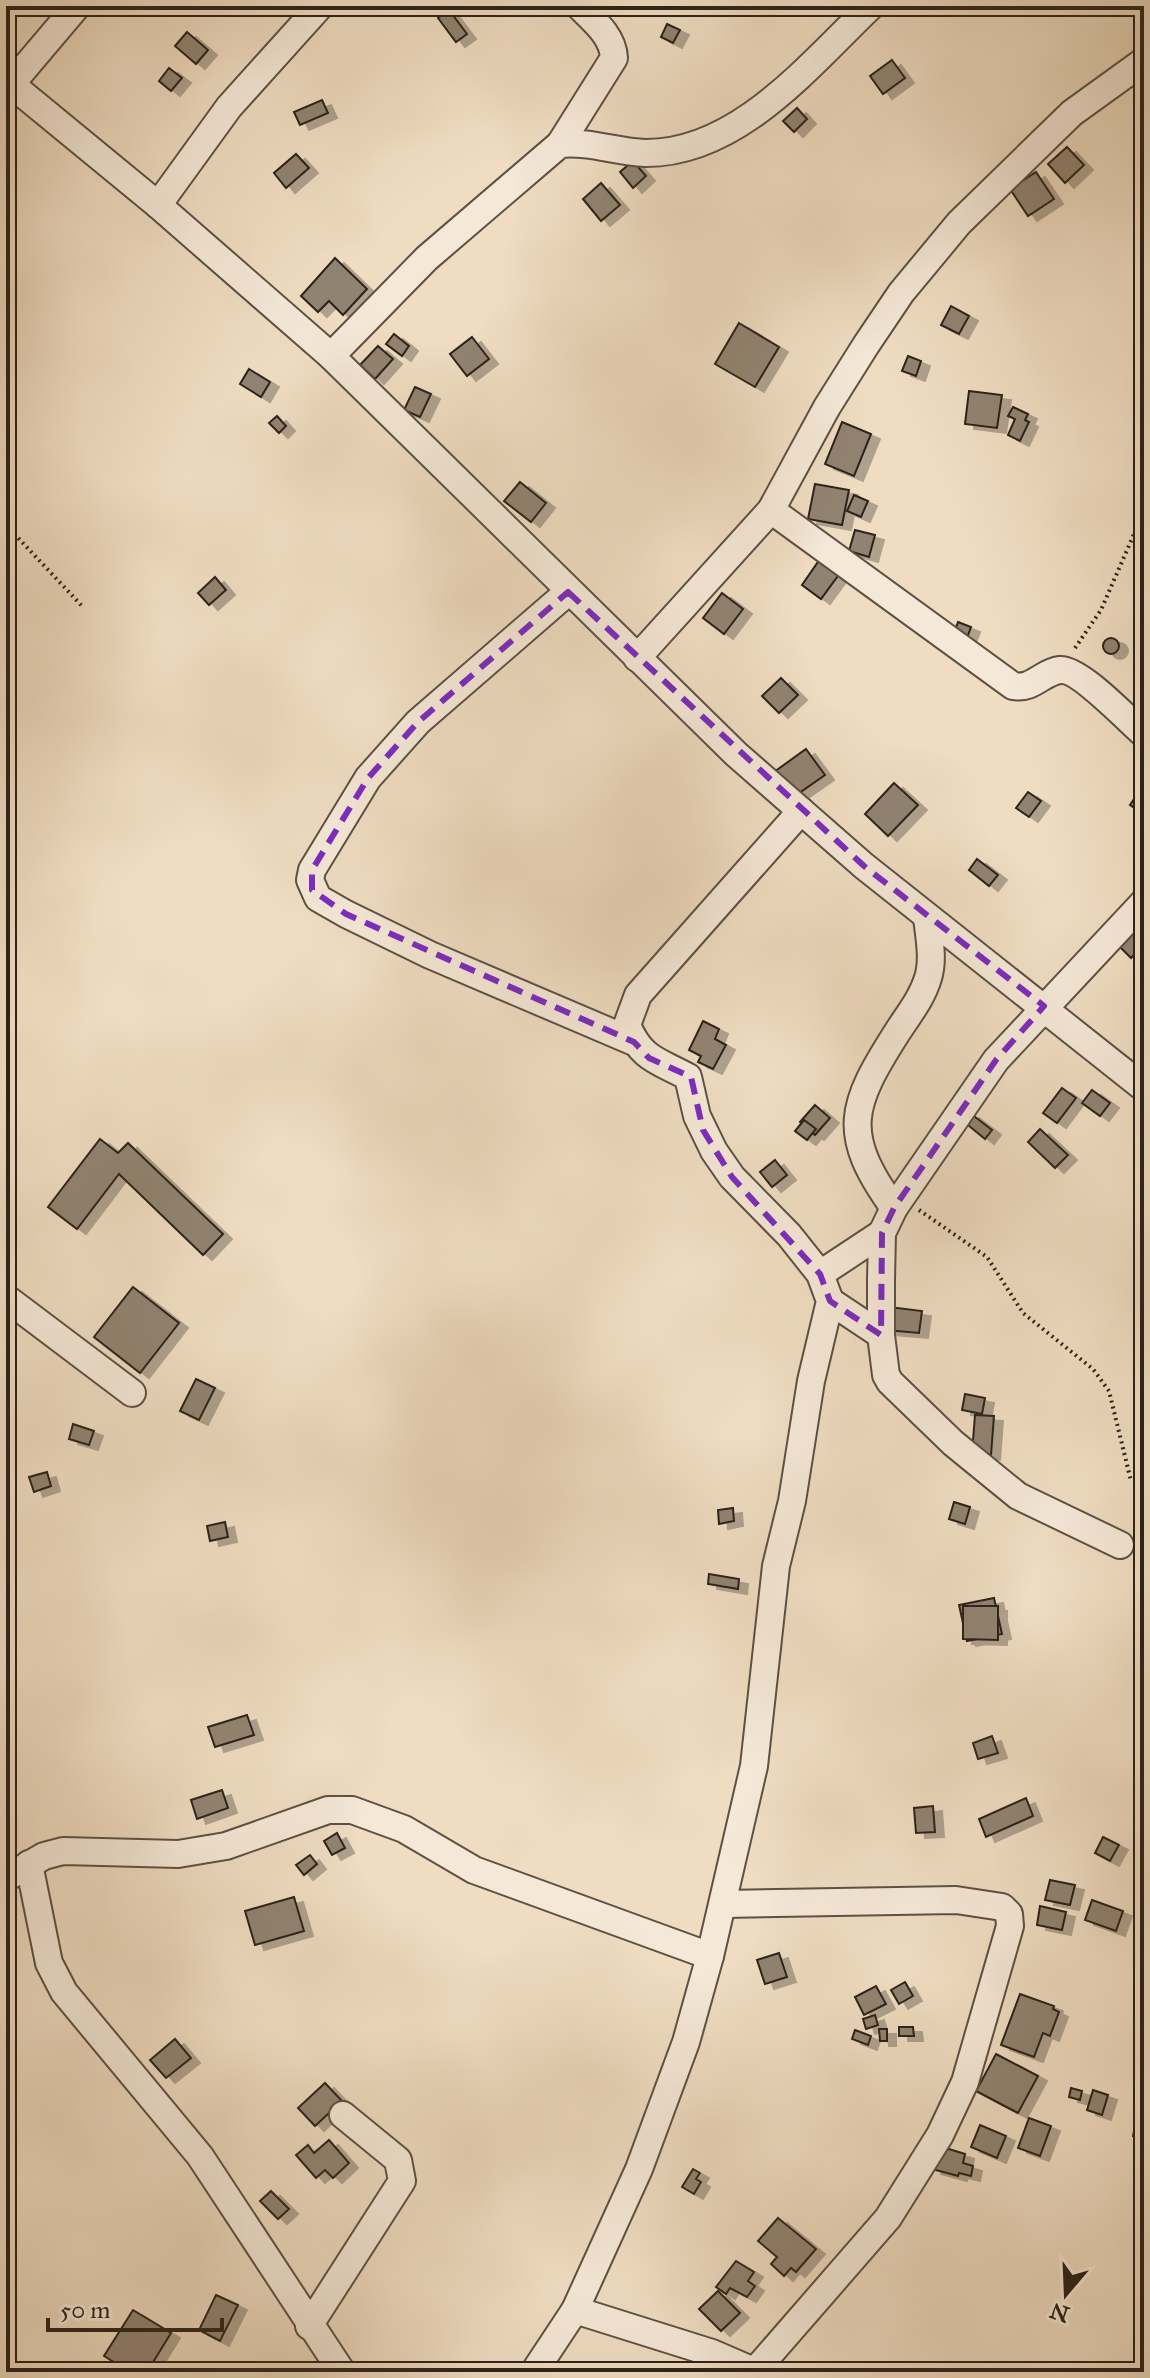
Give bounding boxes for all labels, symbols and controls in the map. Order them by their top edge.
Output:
north arrow [1026,2254,1106,2334]
scale bar [48,2282,222,2332]
text: 50 m [60,2295,110,2325]
text: N [1046,2297,1073,2328]

